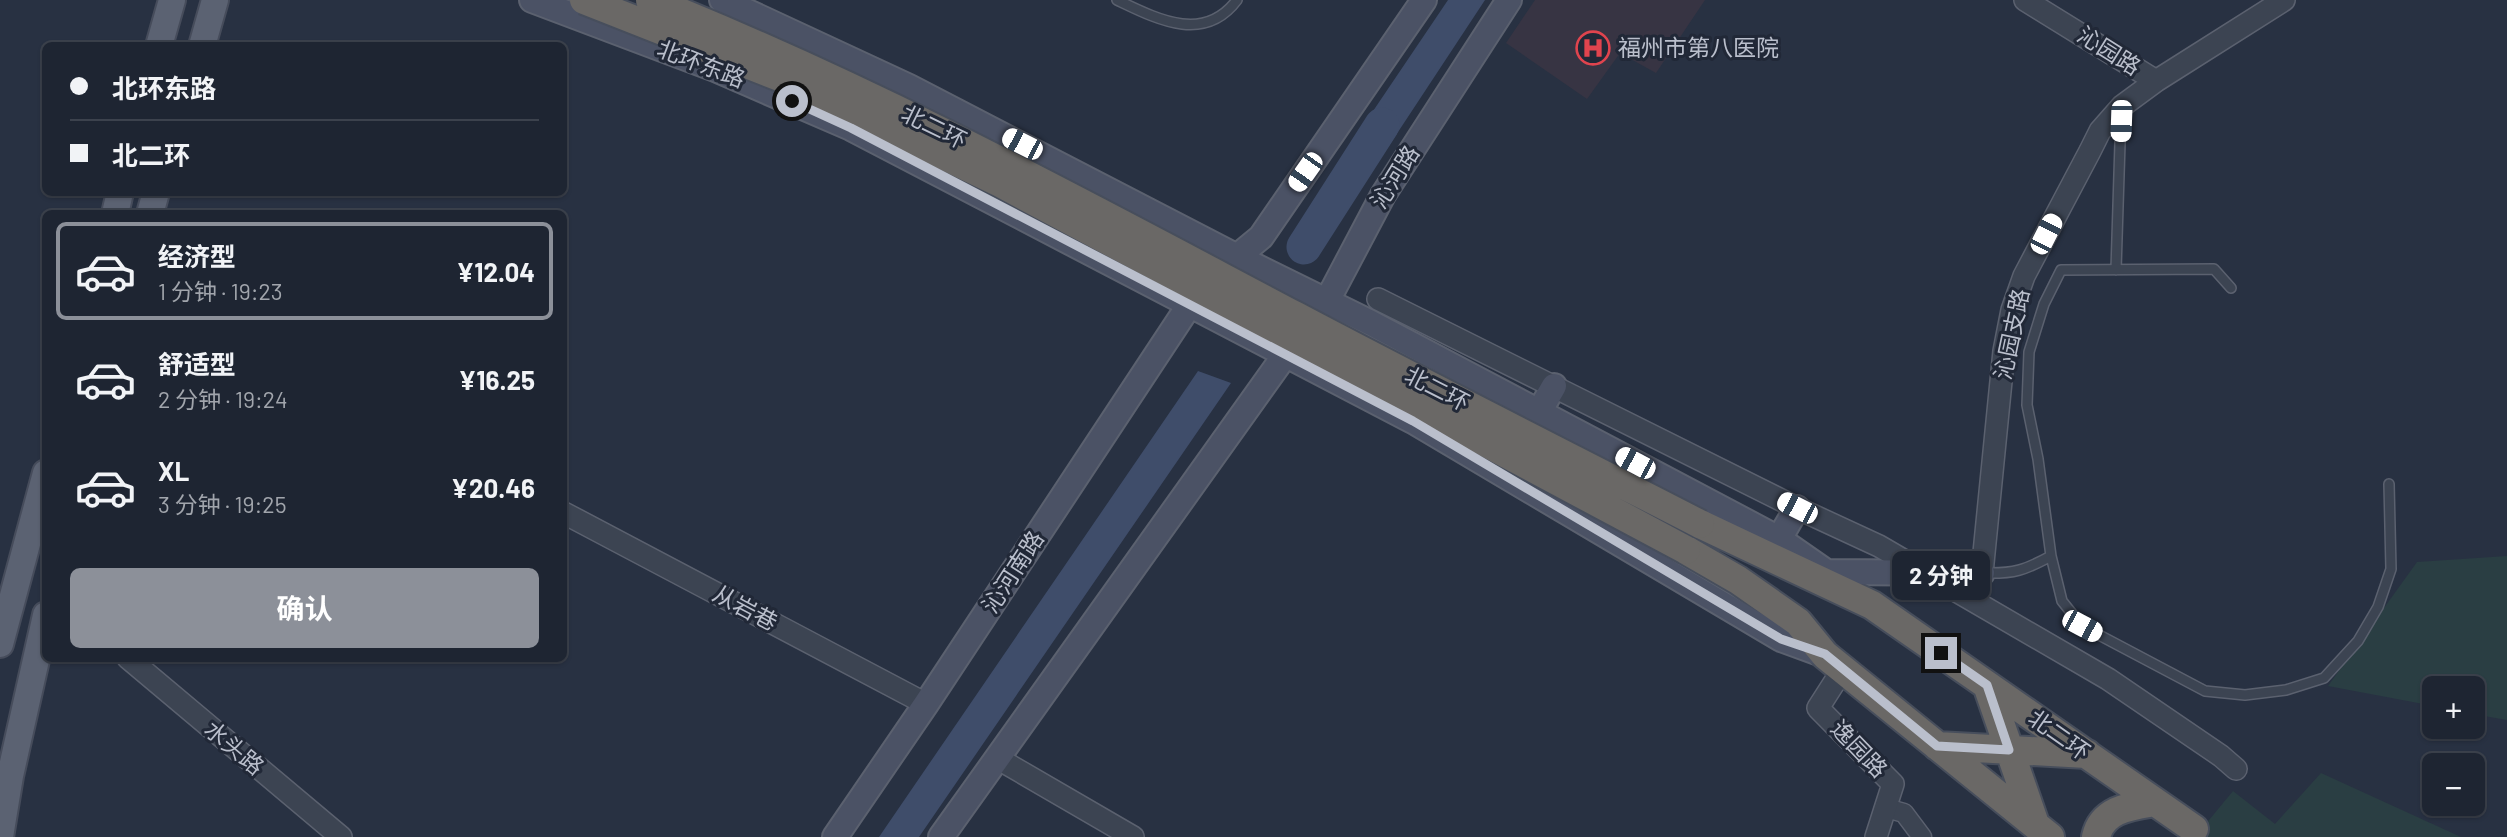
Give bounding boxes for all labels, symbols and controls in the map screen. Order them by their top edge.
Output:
street label: 沁园路 [2073,20,2146,80]
hospital icon: 福州市第八医院 [1574,29,1612,67]
place label: 福州市第八医院 [1618,33,1779,61]
street label: 北环东路 [653,34,749,93]
text: 北环东路 [112,72,216,103]
route start [776,85,808,117]
street label: 北二环 [897,98,972,154]
car [2110,100,2133,142]
car [999,125,1046,163]
text: 北二环 [112,139,190,170]
street label: 沁河路 [1364,140,1424,213]
car [1285,149,1326,195]
car [2028,211,2065,257]
icon: car [74,240,137,303]
text: 经济型 [158,240,236,271]
text: ¥12.04 [457,256,535,287]
text: 1 分钟 · 19:23 [158,277,283,305]
street label: 沁园支路 [1988,286,2034,382]
icon: car [74,348,137,411]
text: 舒适型 [158,348,236,379]
street label: 北二环 [1400,360,1475,416]
text: ¥16.25 [458,364,535,395]
text: 2 分钟 · 19:24 [158,385,288,413]
car [1612,444,1659,482]
text: XL [158,455,189,486]
icon: car [74,456,137,519]
text: ¥20.46 [451,472,535,503]
car [1774,489,1821,527]
text: 3 分钟 · 19:25 [158,490,286,518]
street label: 沁河南路 [975,525,1049,618]
callout: 2 分钟 [1892,552,1990,600]
text: 2 分钟 [1909,561,1973,589]
button: 确认 [70,568,539,648]
street label: 从岩巷 [708,579,783,636]
car [2059,607,2106,645]
route end [1925,637,1957,669]
map controls [2422,676,2485,816]
button: + [2422,676,2485,739]
street label: 北二环 [2023,703,2096,765]
street label: 水头路 [199,714,270,780]
street label: 逸园路 [1826,714,1894,783]
button: − [2422,753,2485,816]

